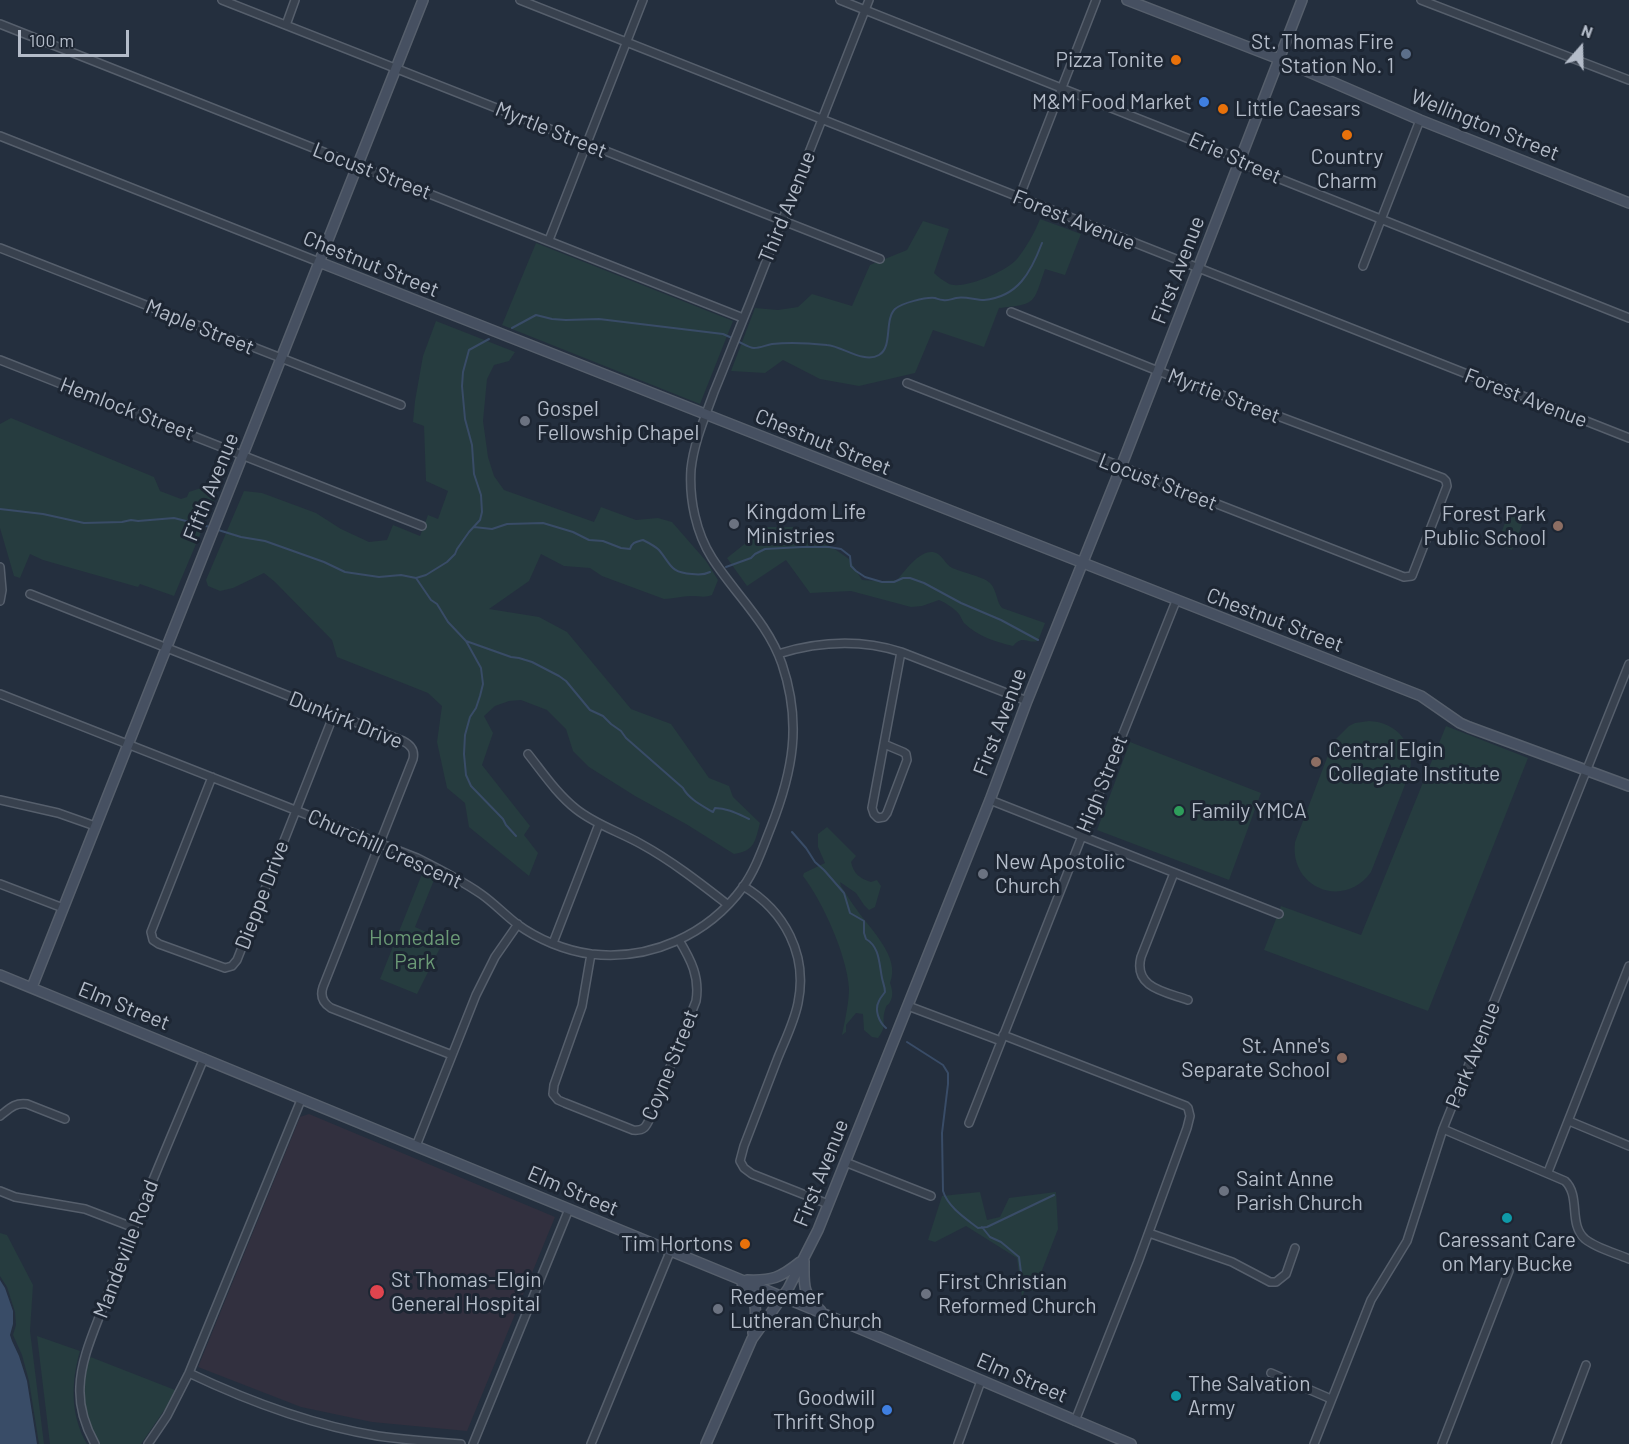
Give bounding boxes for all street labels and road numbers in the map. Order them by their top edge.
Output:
street label: Wellington Street [1407,84,1563,166]
street label: Myrtle Street [492,96,610,164]
street label: Erie Street [1185,126,1285,190]
street label: Locust Street [309,137,435,205]
street label: Third Avenue [753,147,821,267]
street label: Forest Avenue [1009,184,1139,256]
street label: First Avenue [1146,212,1210,328]
street label: Chestnut Street [299,225,443,303]
street label: Maple Street [142,294,258,360]
street label: Myrtie Street [1164,363,1284,429]
street label: Forest Avenue [1461,363,1591,433]
street label: Hemlock Street [56,372,198,446]
street label: Chestnut Street [751,403,895,481]
street label: Fifth Avenue [178,429,244,545]
street label: Locust Street [1095,448,1221,516]
street label: Chestnut Street [1203,582,1347,658]
street label: First Avenue [968,664,1032,780]
street label: Dunkirk Drive [286,686,406,754]
street label: High Street [1071,731,1133,837]
street label: Churchill Crescent [304,804,466,894]
street label: Dieppe Drive [230,837,294,953]
street label: Elm Street [75,976,173,1036]
street label: Park Avenue [1440,998,1506,1112]
street label: Coyne Street [636,1006,704,1124]
street label: First Avenue [788,1116,854,1230]
street label: Elm Street [524,1161,622,1221]
street label: Mandeville Road [88,1176,164,1322]
street label: Elm Street [973,1348,1071,1408]

